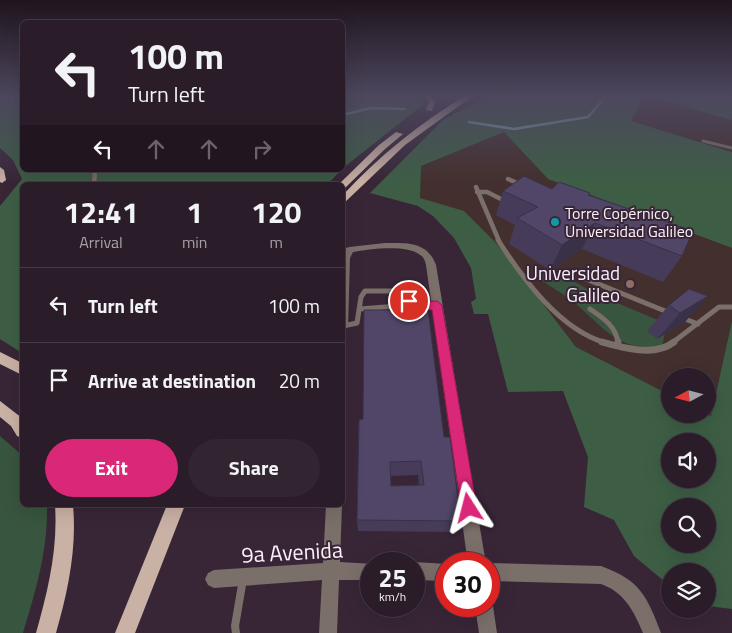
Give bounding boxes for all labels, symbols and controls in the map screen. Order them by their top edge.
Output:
text: 100 m [128,29,224,83]
icon: left [45,40,110,105]
text: Turn left [128,77,205,111]
icon: left [89,135,117,163]
icon: ahead [142,135,170,163]
icon: ahead [195,135,223,163]
icon: right [248,135,276,163]
text: 12:41 [64,189,138,235]
text: 1 [186,189,203,235]
text: 120 [251,189,301,235]
place label: Torre Copérnico, Universidad Galileo [565,201,693,243]
marker: Torre Copérnico, Universidad Galileo [549,216,561,228]
text: Arrival [79,230,123,254]
text: min [182,230,207,254]
text: m [270,230,283,254]
place label: Universidad Galileo [526,258,620,309]
marker: Universidad Galileo [624,278,636,290]
pin [388,280,430,322]
icon: arrive [395,287,423,315]
icon: left [45,291,73,319]
text: Turn left [88,291,158,320]
text: 100 m [268,291,320,320]
icon: arrive [45,366,73,394]
text: Arrive at destination [88,366,256,395]
text: 20 m [279,366,320,395]
north arrow [661,368,716,422]
map controls [661,368,716,618]
button: sound [661,433,716,488]
button: Exit [45,439,178,497]
button: Share [188,439,320,497]
position arrow [442,481,494,533]
button: search [661,498,716,553]
street label: 9a Avenida [240,532,344,572]
speed limit sign: 30 [435,552,500,617]
text: 25 [378,559,407,597]
button: layers [661,563,716,618]
text: km/h [379,587,406,606]

